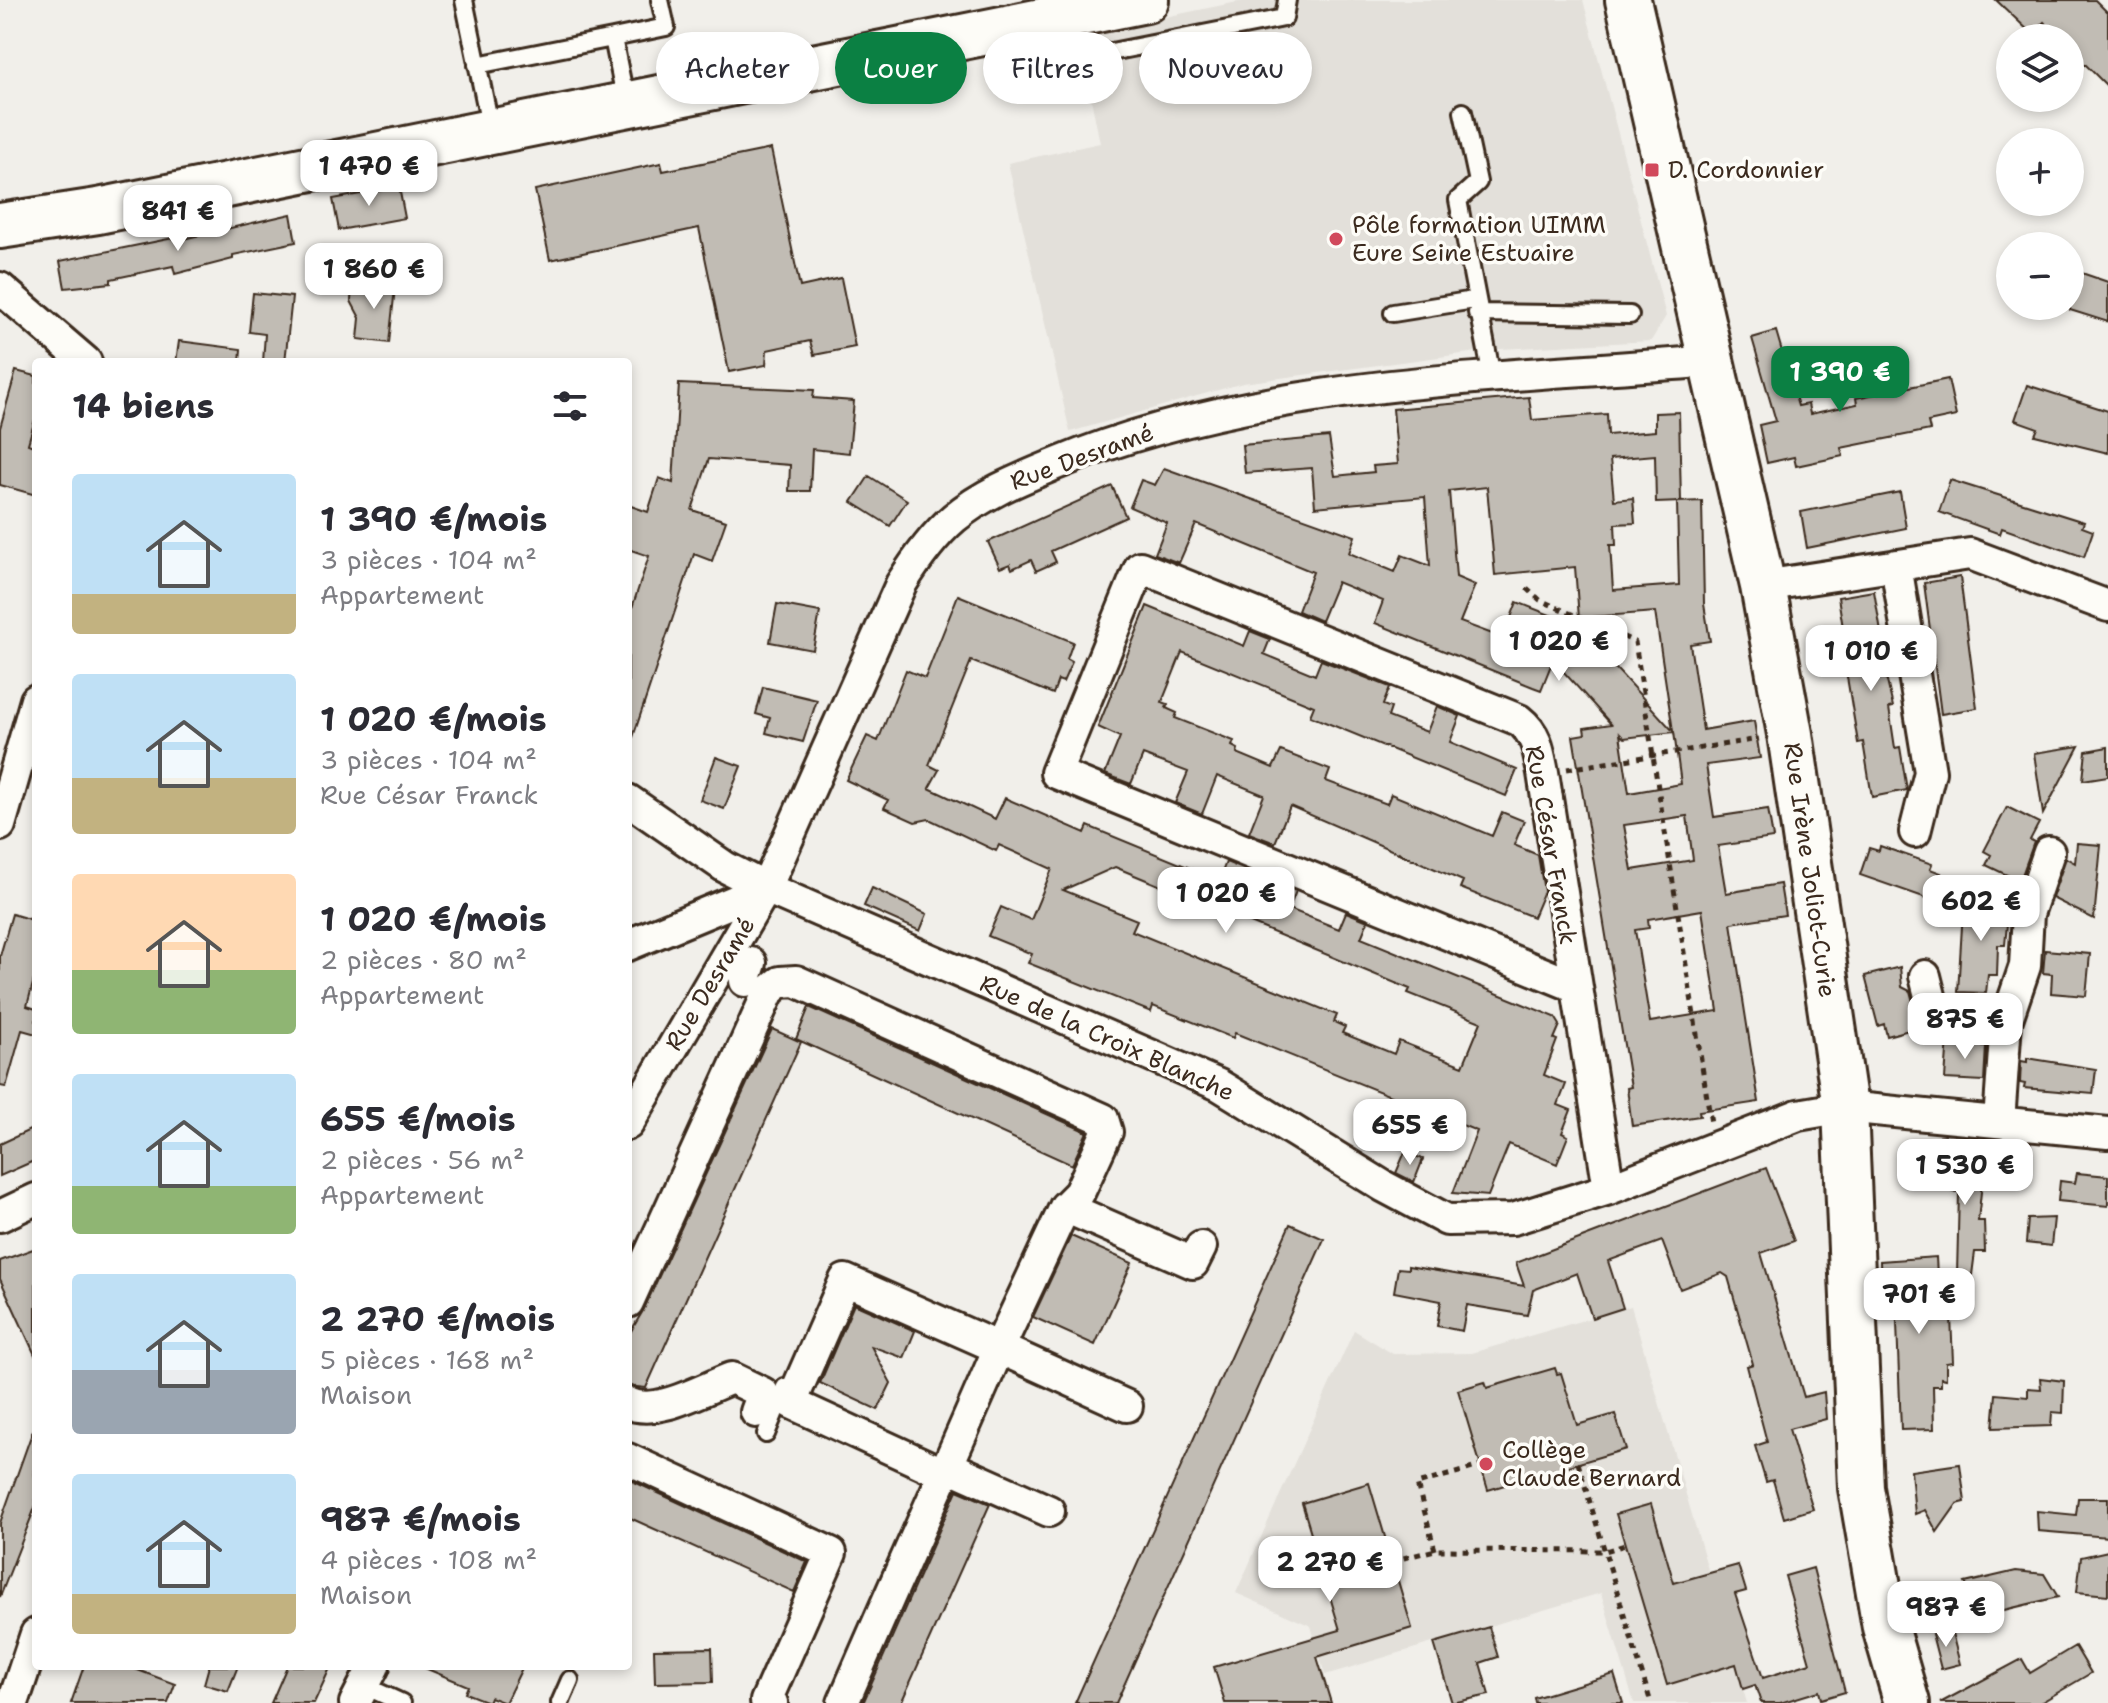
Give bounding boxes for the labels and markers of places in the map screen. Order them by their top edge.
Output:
pin: 1 470 € [295,140,443,208]
place label: D. Cordonnier [1668,154,1824,186]
marker: D. Cordonnier [1643,161,1661,179]
pin: 841 € [122,185,234,253]
place label: Pôle formation UIMM Eure Seine Estuaire [1352,209,1606,269]
marker: Pôle formation UIMM Eure Seine Estuaire [1327,230,1345,248]
pin: 1 860 € [300,243,448,311]
pin: 1 390 € [1766,346,1914,414]
pin: 1 020 € [1485,615,1633,683]
pin: 1 010 € [1797,625,1945,693]
pin: 1 020 € [1152,867,1300,935]
pin: 602 € [1925,875,2037,943]
pin: 875 € [1909,993,2021,1061]
pin: 655 € [1354,1099,1466,1167]
pin: 1 530 € [1891,1139,2039,1207]
pin: 701 € [1863,1268,1975,1336]
place label: Collège Claude Bernard [1502,1434,1681,1494]
marker: Collège Claude Bernard [1477,1455,1495,1473]
pin: 2 270 € [1256,1536,1404,1604]
pin: 987 € [1890,1581,2002,1649]

